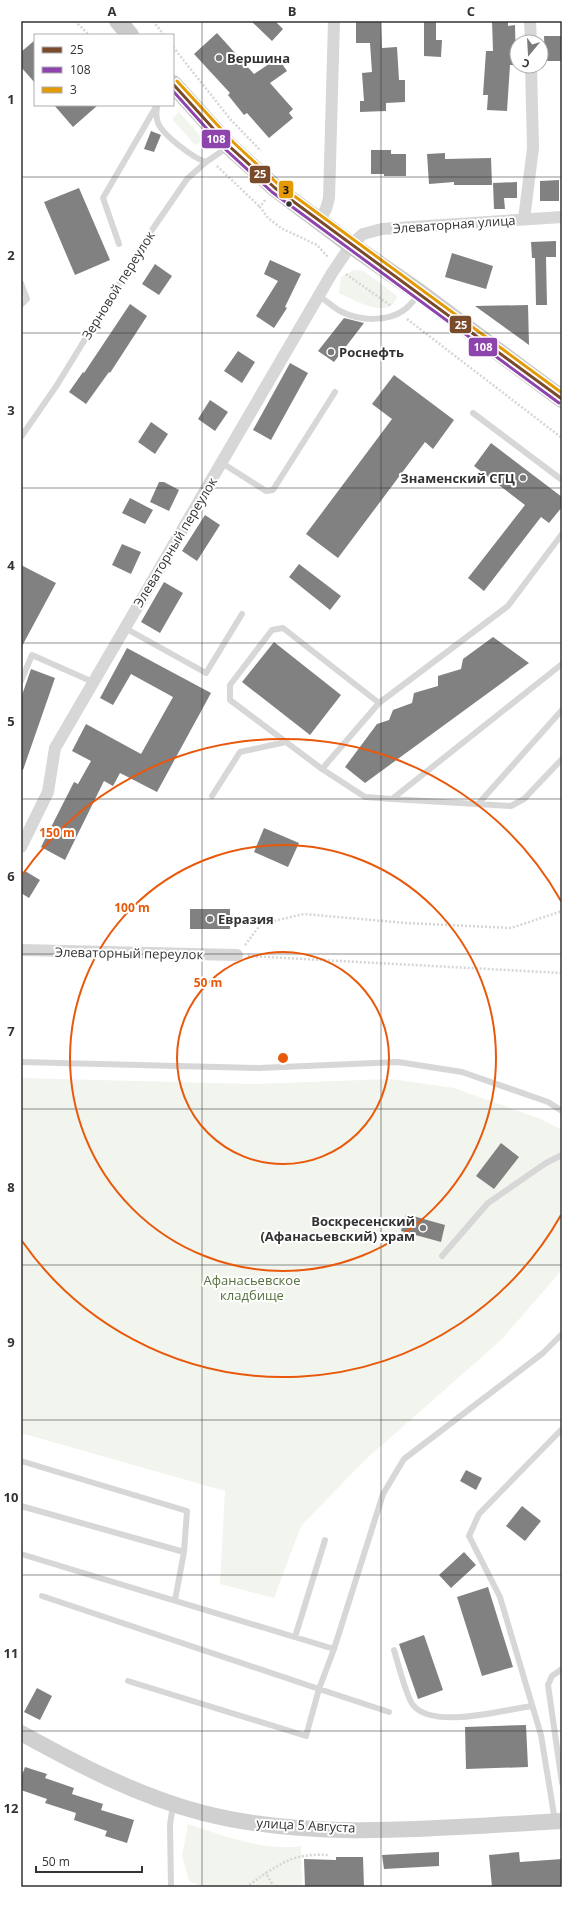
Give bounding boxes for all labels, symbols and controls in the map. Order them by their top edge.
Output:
text: A [108,2,117,20]
text: B [288,2,297,20]
text: C [467,2,475,20]
legend [34,34,174,106]
north arrow [509,34,549,74]
text: 25 [70,41,84,58]
place label: Вершина [227,49,290,67]
marker: Вершина [214,53,224,63]
text: С [520,56,531,72]
text: 108 [70,61,91,78]
text: 3 [70,81,77,98]
text: 1 [7,90,15,108]
line badge: 108 [201,129,231,149]
text: 108 [207,131,225,146]
line badge: 25 [249,165,271,184]
text: 25 [254,166,266,181]
line badge: 3 [278,180,294,199]
text: 3 [283,182,289,197]
unlabelled marker [284,199,294,209]
street label: Элеваторная улица [392,211,516,237]
street label: Зерновой переулок [77,227,159,343]
text: 2 [7,246,15,264]
line badge: 25 [449,315,472,334]
text: 25 [455,317,467,332]
line badge: 108 [468,337,498,357]
text: 108 [474,339,492,354]
place label: Роснефть [339,343,404,361]
marker: Роснефть [326,347,336,357]
text: 3 [7,401,15,419]
place label: Знаменский СГЦ [400,469,515,487]
street label: Элеваторный переулок [129,473,221,610]
marker: Знаменский СГЦ [518,473,528,483]
text: 4 [7,556,15,574]
text: 5 [7,712,15,730]
text: 150 m [39,824,75,841]
text: 6 [7,867,15,885]
text: 100 m [114,899,150,916]
place label: Евразия [218,910,274,928]
marker: Евразия [205,914,215,924]
street label: Элеваторный переулок [55,943,204,963]
text: 50 m [194,974,222,991]
text: 7 [7,1022,15,1040]
centre of rings [276,1051,290,1065]
text: 8 [7,1178,15,1196]
place label: Воскресенский (Афанасьевский) храм [260,1212,415,1245]
marker: Воскресенский (Афанасьевский) храм [418,1223,428,1233]
park label: Афанасьевское кладбище [204,1271,300,1304]
text: 9 [7,1333,15,1351]
text: 10 [4,1488,18,1506]
text: 11 [4,1644,18,1662]
text: 12 [4,1799,19,1817]
street label: улица 5 Августа [256,1813,356,1837]
scale bar [36,1848,142,1874]
text: 50 m [42,1853,70,1870]

